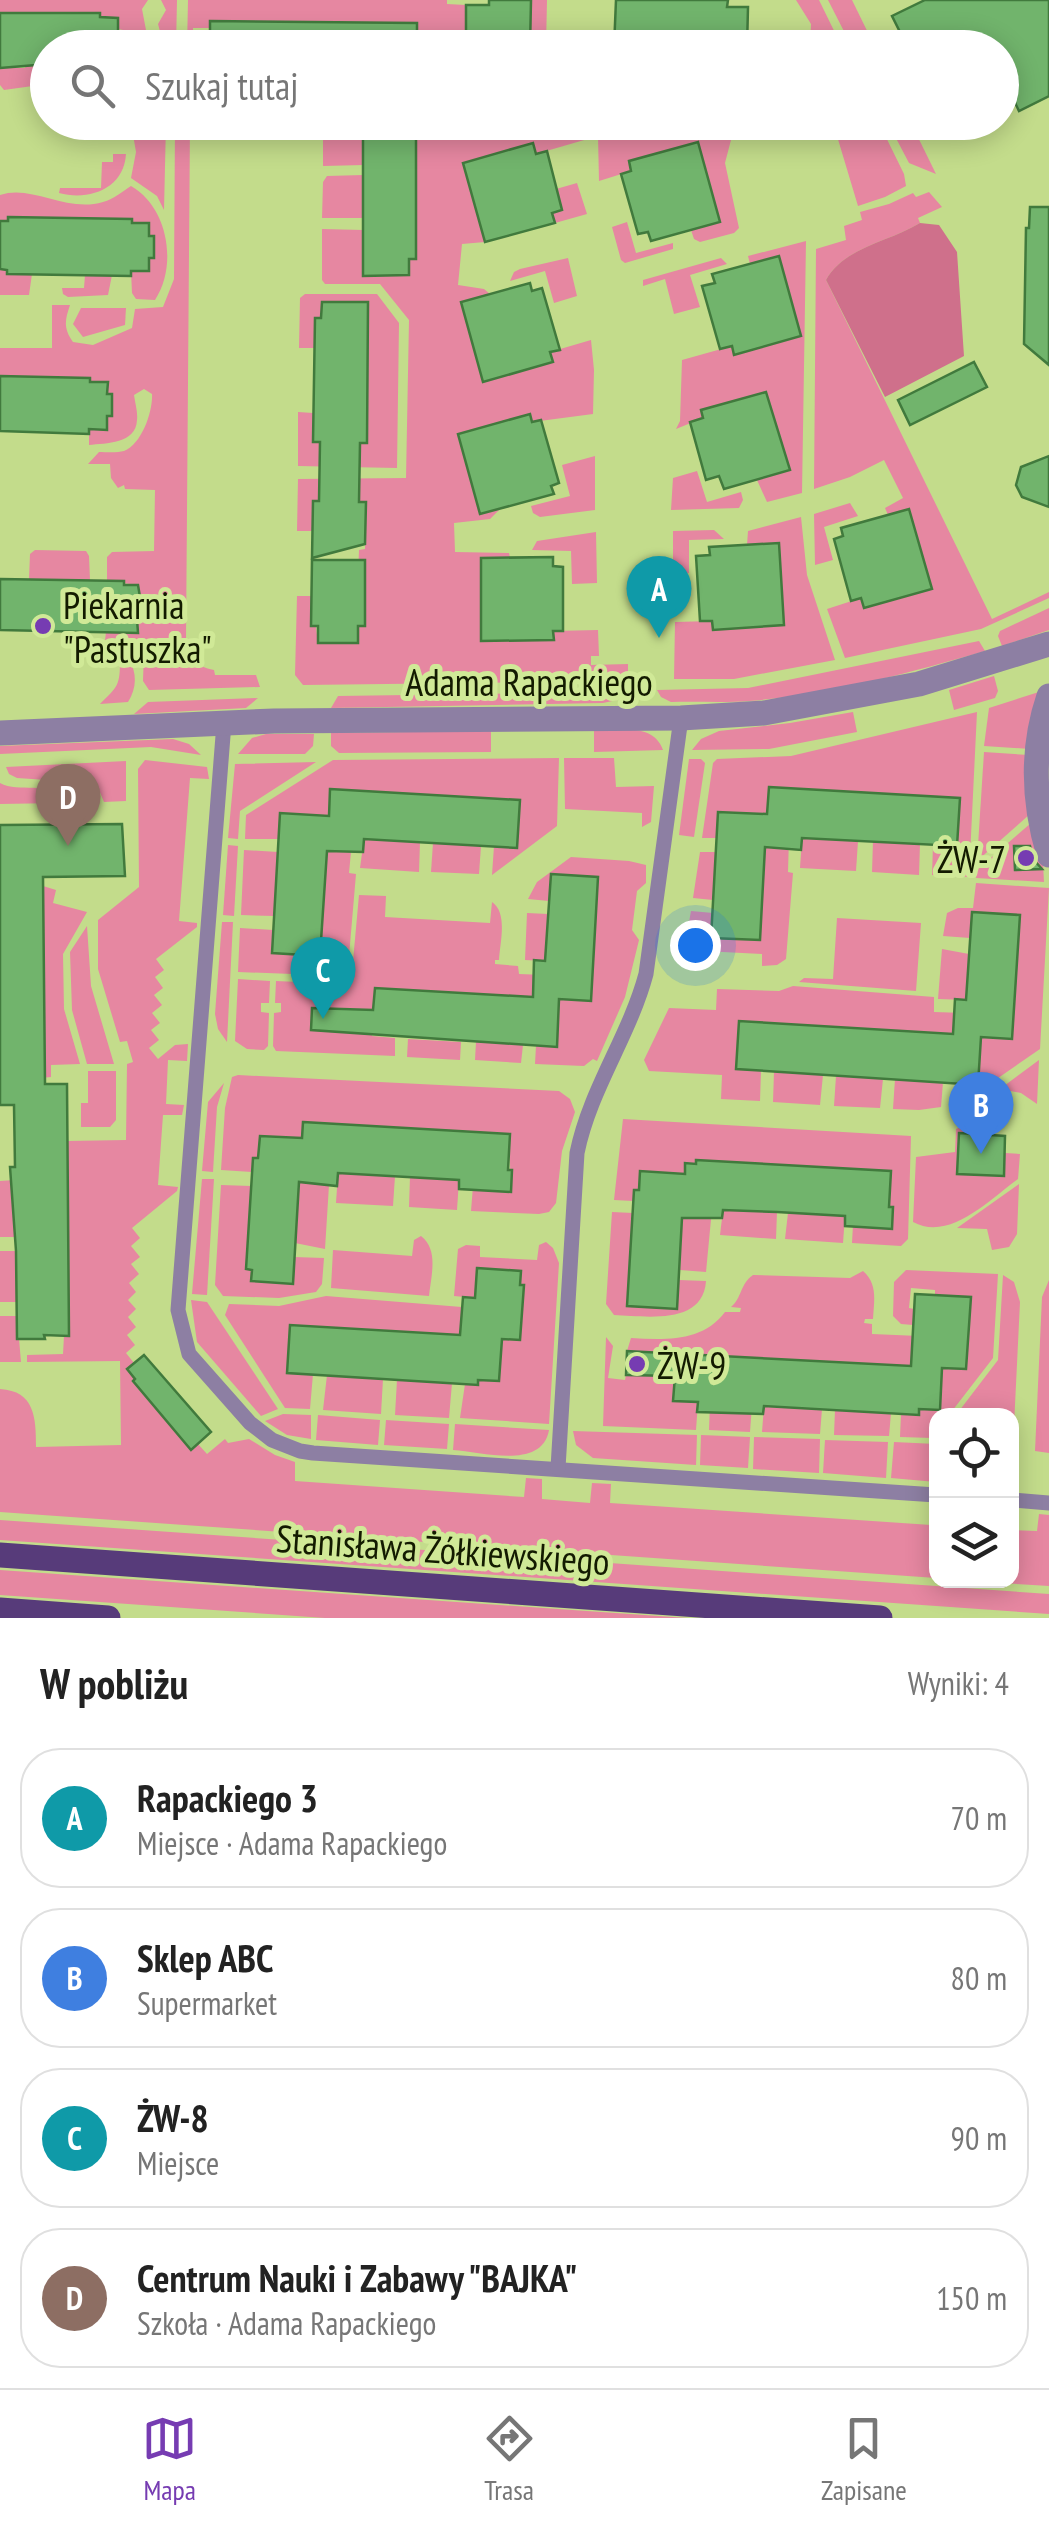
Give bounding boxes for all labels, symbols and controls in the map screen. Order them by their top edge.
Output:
search box [30,30,1019,140]
icon: search [65,58,120,113]
text: Szukaj tutaj [145,61,298,110]
pin: A [626,556,692,638]
place label: Piekarnia "Pastuszka" [63,580,212,673]
marker: Piekarnia "Pastuszka" [32,615,54,637]
street label: Adama Rapackiego [405,657,653,706]
pin: D [36,764,100,846]
place label: ŻW-7 [937,834,1006,883]
marker: ŻW-7 [1015,847,1037,869]
your location [670,920,721,971]
pin: C [290,936,356,1019]
pin: B [948,1072,1014,1154]
place label: ŻW-9 [657,1340,726,1389]
marker: ŻW-9 [626,1353,648,1375]
map controls [929,1408,1019,1588]
button: locate [929,1408,1019,1498]
button: layers [929,1498,1019,1588]
street label: Stanisława Żółkiewskiego [275,1513,611,1585]
text: W pobliżu [40,1656,188,1711]
text: Wyniki: 4 [908,1662,1009,1704]
text: Rapackiego 3 [137,1773,318,1822]
text: A [66,1797,83,1839]
text: 70 m [951,1797,1007,1839]
text: Miejsce · Adama Rapackiego [137,1822,447,1864]
text: Sklep ABC [137,1933,273,1982]
text: B [67,1957,82,1999]
text: 80 m [951,1957,1007,1999]
text: Supermarket [137,1982,277,2024]
text: ŻW-8 [137,2093,209,2142]
text: C [67,2117,82,2159]
text: 90 m [951,2117,1007,2159]
text: Miejsce [137,2142,219,2184]
text: Centrum Nauki i Zabawy "BAJKA" [137,2253,577,2302]
text: D [66,2277,83,2319]
text: 150 m [936,2277,1007,2319]
text: Szkoła · Adama Rapackiego [137,2302,436,2344]
tab: Mapa [142,2411,197,2508]
tab: Trasa [482,2411,537,2508]
tab: Zapisane [821,2411,907,2508]

